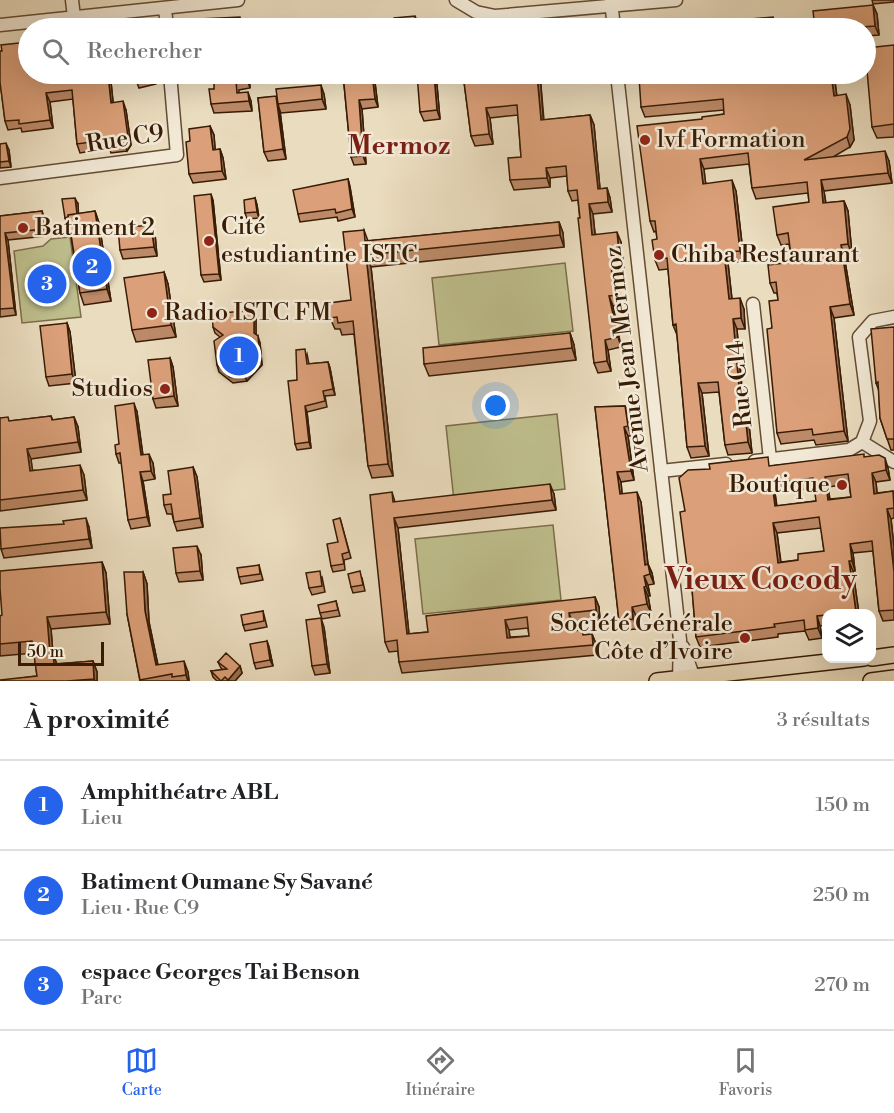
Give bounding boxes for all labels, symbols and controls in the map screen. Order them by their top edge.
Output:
search box [18,18,876,84]
icon: search [39,35,72,68]
text: Rechercher [87,38,202,65]
street label: Rue C9 [84,118,166,160]
place label: lvf Formation [657,125,806,155]
district label: Mermoz [348,130,451,162]
marker: lvf Formation [638,133,652,147]
place label: Cité estudiantine ISTC [221,212,418,270]
place label: Batiment 2 [34,213,155,243]
marker: Batiment 2 [16,221,30,235]
marker: Cité estudiantine ISTC [202,234,216,248]
place label: Chiba Restaurant [671,240,860,270]
pin: 2 [72,244,112,290]
street label: Avenue Jean Mermoz [598,244,656,475]
marker: Chiba Restaurant [652,248,666,262]
pin: 3 [28,262,66,306]
place label: Radio ISTC FM [164,298,331,328]
marker: Radio ISTC FM [145,306,159,320]
pin: 1 [220,334,258,378]
street label: Rue C14 [721,339,759,429]
place label: Studios [71,374,153,404]
marker: Studios [158,382,172,396]
your location [481,391,510,420]
place label: Boutique [728,470,830,500]
marker: Boutique [835,478,849,492]
district label: Vieux Cocody [664,561,858,599]
place label: Société Générale Côte d’Ivoire [550,609,733,667]
map controls [822,609,876,663]
button: layers [822,609,876,663]
marker: Société Générale Côte d’Ivoire [738,631,752,645]
scale bar [18,639,104,666]
text: 50 m [27,642,64,662]
text: À proximité [24,704,169,736]
text: 3 résultats [777,708,870,733]
text: Amphithéatre ABL [81,779,278,806]
text: 1 [39,793,48,818]
text: 150 m [815,793,870,818]
text: Lieu [81,806,122,831]
text: Batiment Oumane Sy Savané [81,869,373,896]
text: 2 [37,883,50,908]
text: 250 m [813,883,870,908]
text: Lieu · Rue C9 [81,896,199,921]
text: espace Georges Tai Benson [81,959,360,986]
text: 3 [37,973,50,998]
text: 270 m [814,973,870,998]
text: Parc [81,986,122,1011]
tab: Carte [122,1044,162,1100]
tab: Itinéraire [405,1044,475,1100]
tab: Favoris [719,1044,772,1100]

